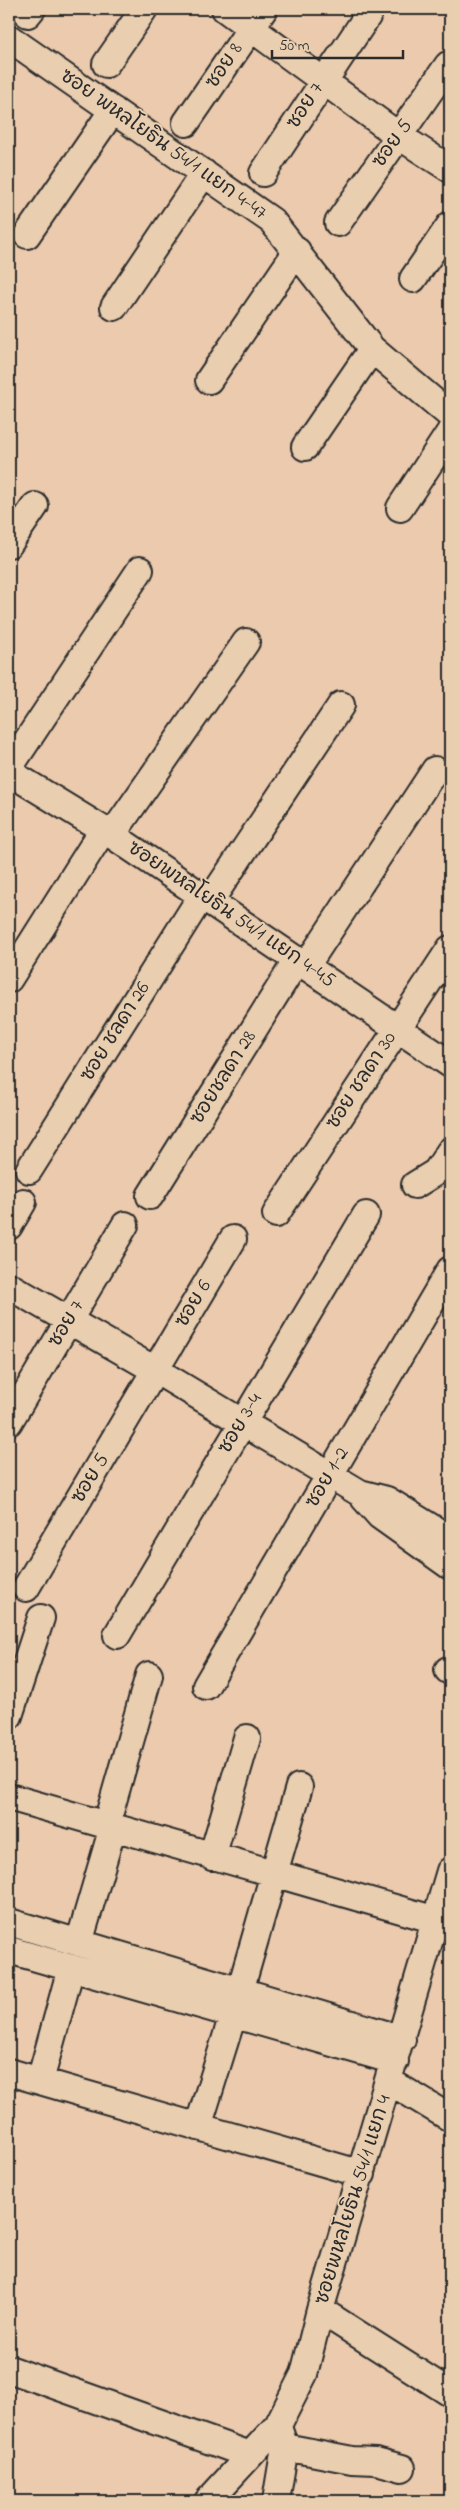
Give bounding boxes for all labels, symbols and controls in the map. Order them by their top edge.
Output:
scale bar [272,28,403,60]
text: 50 m [279,35,310,57]
street label: ซอย 8 [199,37,251,95]
street label: ซอย พหลโยธิน 54/1 แยก 4-47 [54,62,273,228]
street label: ซอย 7 [280,77,332,135]
street label: ซอย 5 [366,114,420,174]
street label: ซอยพหลโยธิน 54/1 แยก 4-45 [121,834,341,996]
street label: ซอย ชลดา 26 [74,976,158,1088]
street label: ซอยชลดา 28 [184,1025,264,1131]
street label: ซอย ชลดา 30 [320,1026,405,1135]
street label: ซอย 6 [168,1274,220,1333]
street label: ซอย 7 [42,1295,92,1353]
street label: ซอย 3-4 [212,1388,270,1460]
street label: ซอย 1-2 [299,1442,357,1514]
street label: ซอย 5 [65,1449,117,1509]
street label: ซอยพหลโยธิน 54/1 แยก 4 [307,2091,400,2308]

